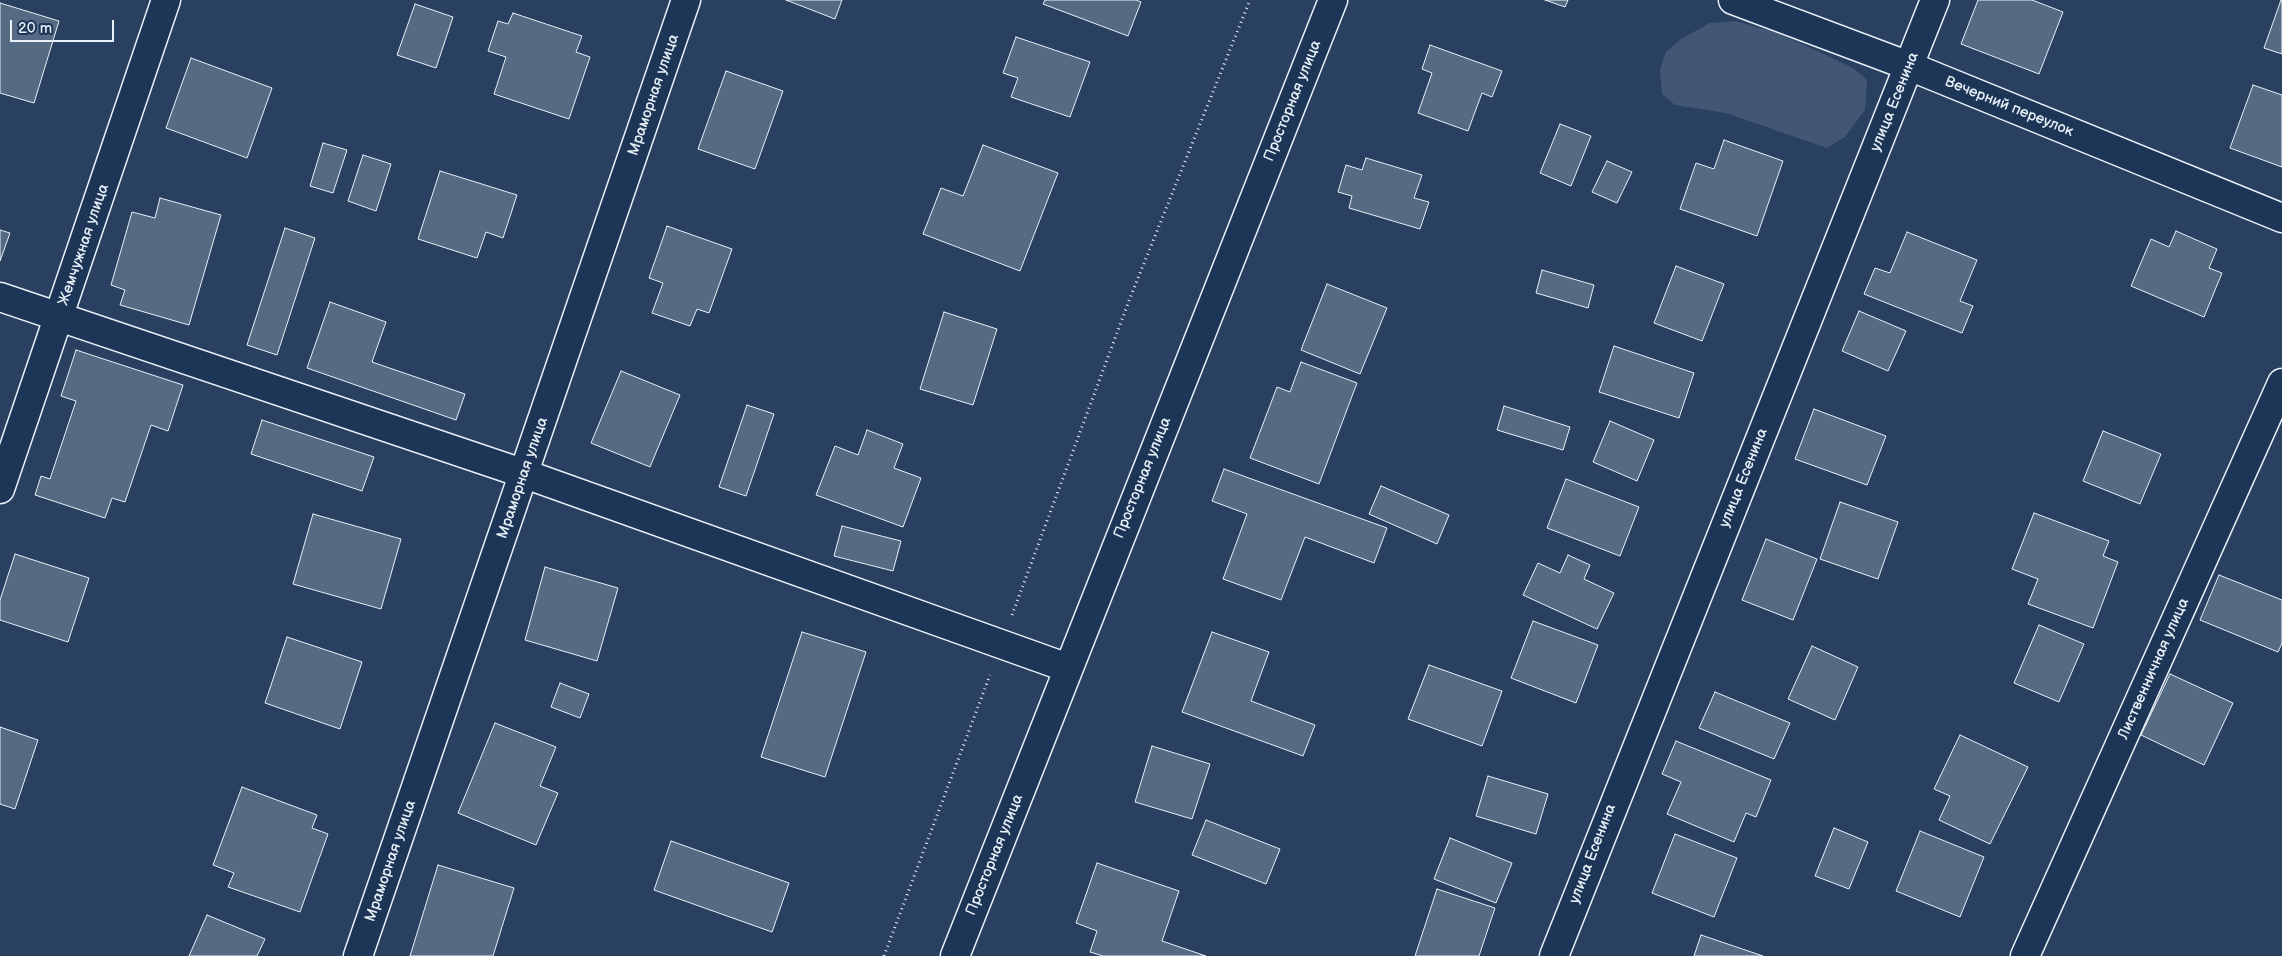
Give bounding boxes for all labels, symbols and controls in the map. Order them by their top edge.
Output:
scale bar [12,10,116,42]
text: 20 m [18,19,52,38]
street label: Мраморная улица [625,32,683,158]
street label: Просторная улица [1260,38,1326,164]
street label: улица Есенина [1867,50,1923,154]
street label: Вечерний переулок [1942,73,2076,141]
street label: Жемчужная улица [55,182,113,308]
street label: Мраморная улица [494,415,552,541]
street label: Просторная улица [1110,415,1176,541]
street label: улица Есенина [1716,426,1772,530]
street label: Лиственничная улица [2115,596,2193,742]
street label: Просторная улица [962,792,1028,918]
street label: Мраморная улица [362,798,420,924]
street label: улица Есенина [1566,802,1620,906]

